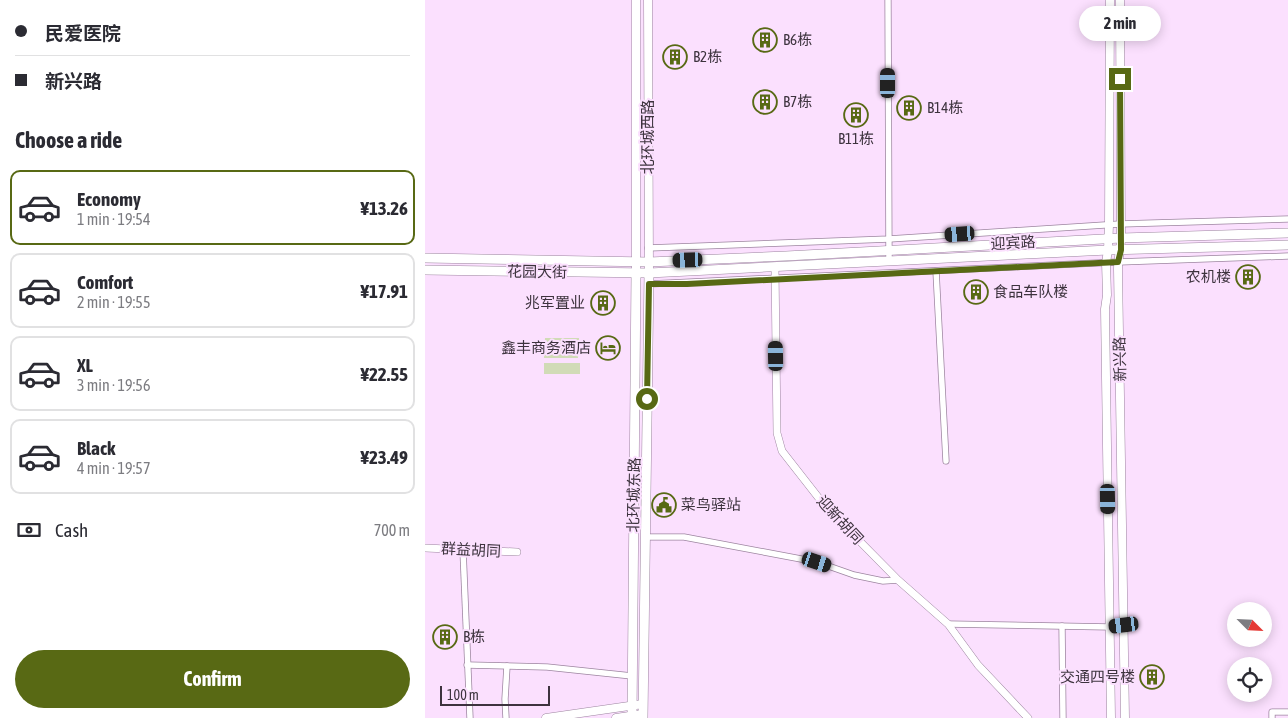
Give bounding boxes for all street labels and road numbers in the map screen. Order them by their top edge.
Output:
street label: 北环城西路 [639,99,656,175]
street label: 迎宾路 [990,233,1036,252]
street label: 花园大街 [507,262,567,281]
street label: 新兴路 [1111,336,1128,382]
street label: 北环城东路 [624,457,643,533]
street label: 迎新胡同 [814,492,867,547]
street label: 群益胡同 [441,539,501,560]

